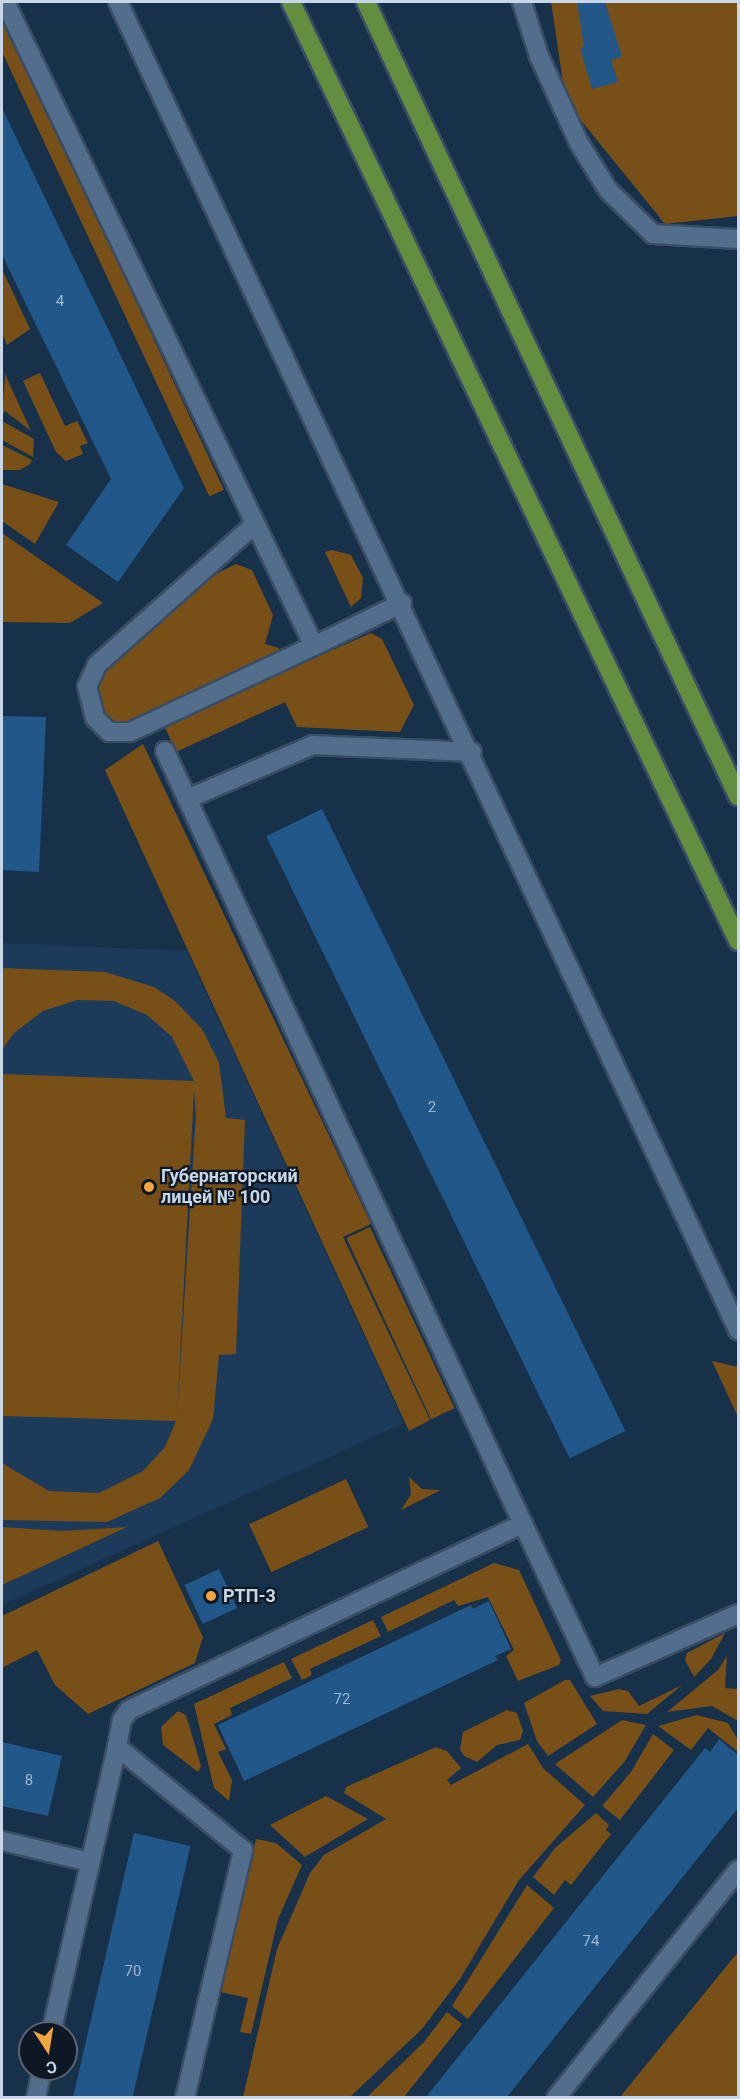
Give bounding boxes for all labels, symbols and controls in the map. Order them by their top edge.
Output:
house number: 4 [56,293,64,311]
house number: 2 [428,1099,436,1117]
place label: Губернаторский лицей № 100 [161,1166,298,1208]
marker: Губернаторский лицей № 100 [142,1180,156,1194]
place label: РТП-3 [223,1585,276,1607]
marker: РТП-3 [204,1589,218,1603]
house number: 72 [334,1691,350,1709]
house number: 8 [25,1772,33,1790]
house number: 74 [583,1933,599,1951]
house number: 70 [125,1963,141,1981]
north arrow [18,2021,78,2081]
text: С [44,2057,59,2078]

